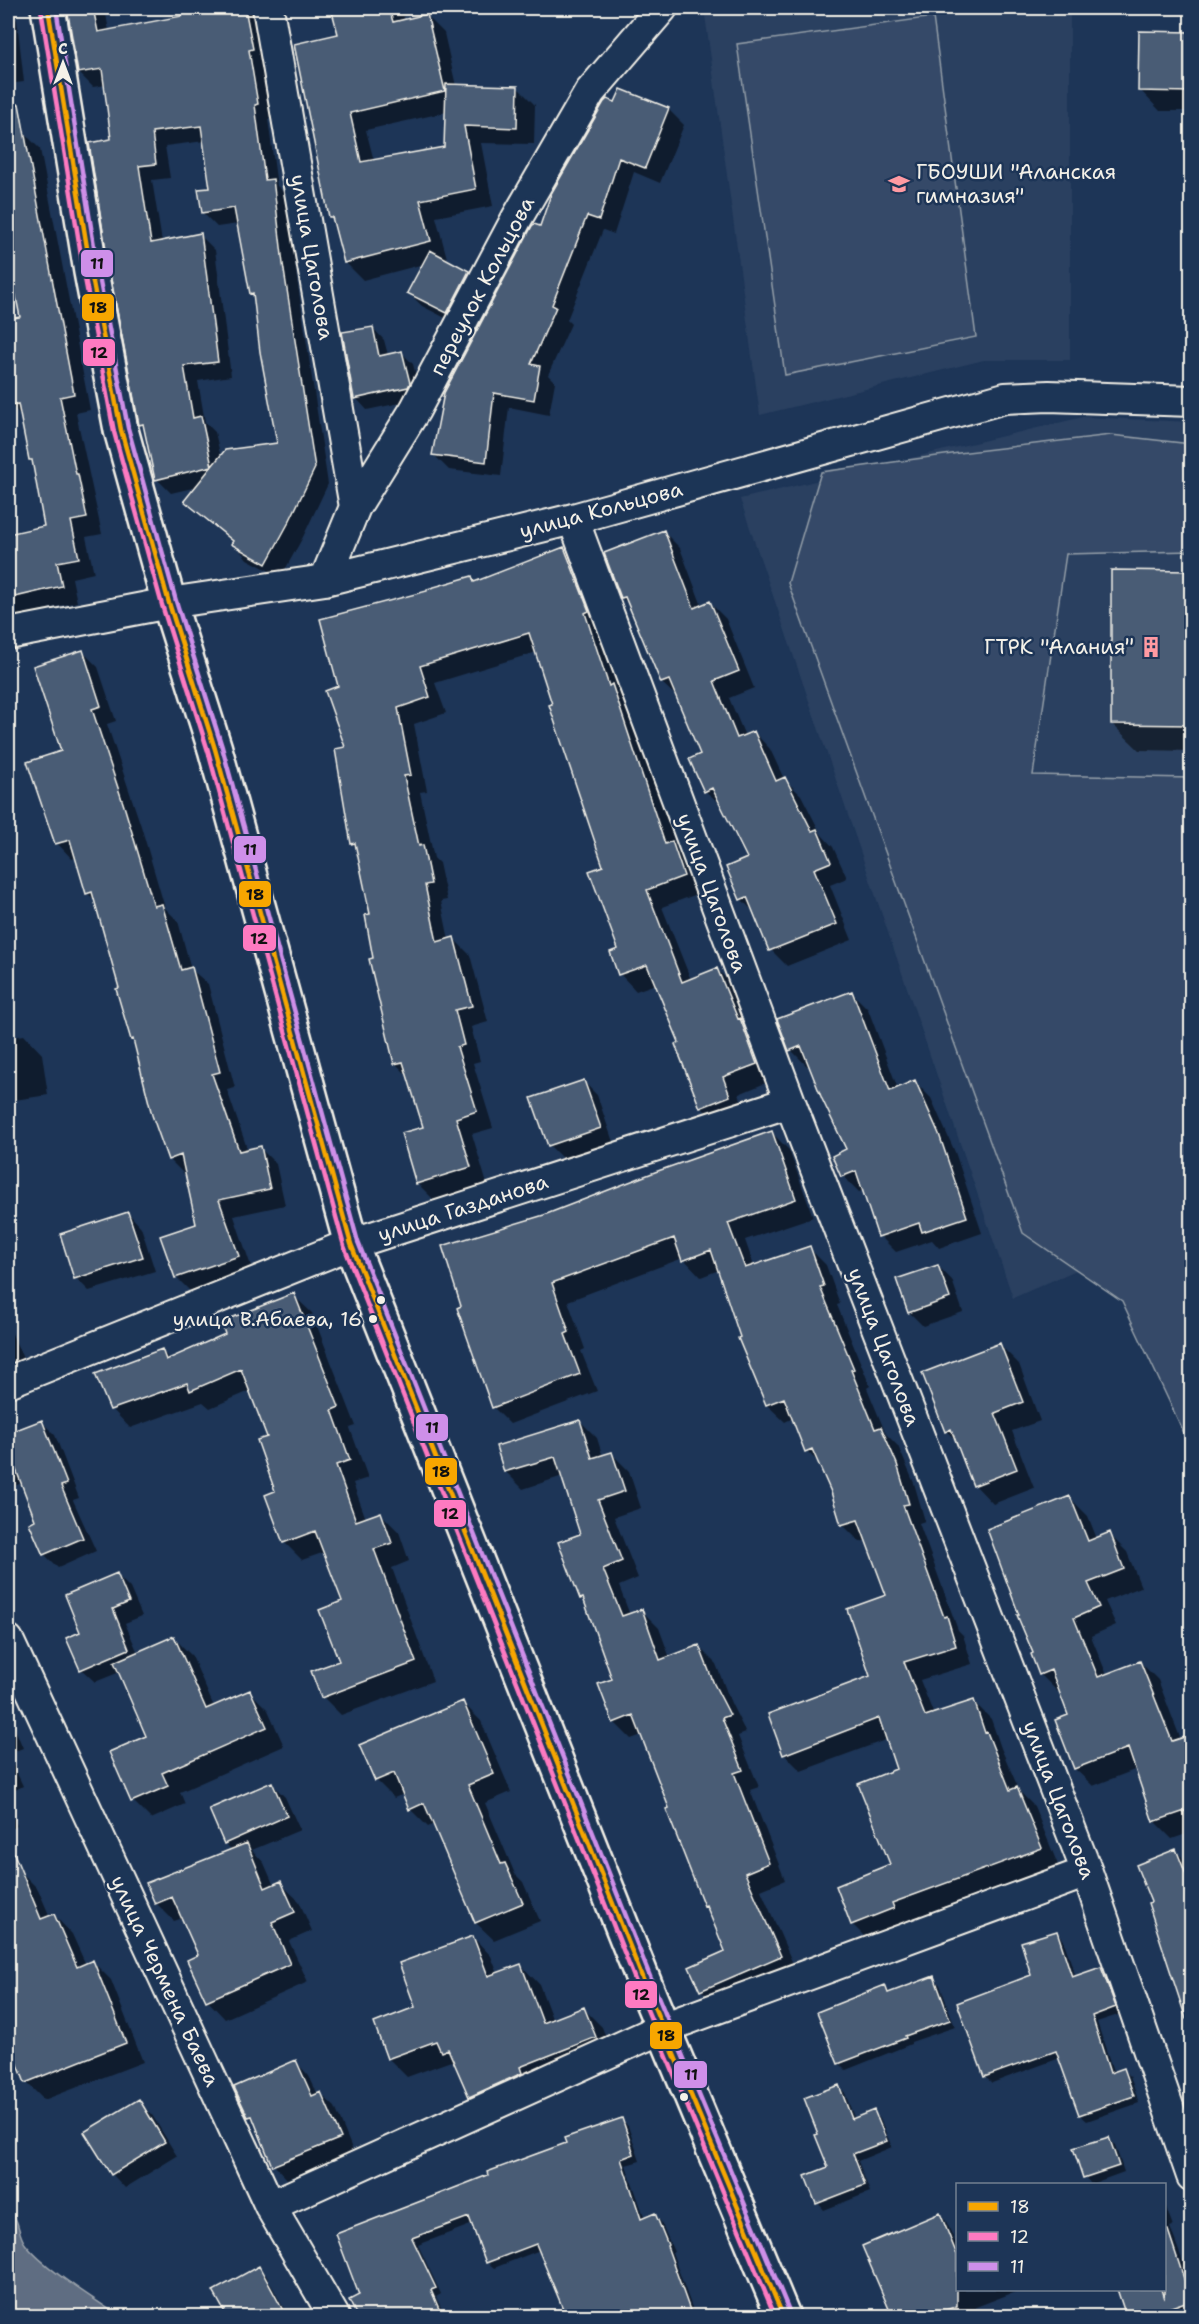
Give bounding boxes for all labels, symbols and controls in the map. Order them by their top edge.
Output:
north arrow [33,33,93,93]
text: С [58,38,68,59]
place label: ГБОУШИ "Аланская гимназия" [916,158,1116,210]
street label: улица Цаголова [284,172,340,342]
school or university icon: ГБОУШИ "Аланская гимназия" [887,172,911,196]
street label: переулок Кольцова [423,192,541,380]
line badge: 11 [80,249,114,278]
text: 11 [90,253,104,274]
line badge: 18 [81,293,115,322]
text: 18 [89,297,107,318]
line badge: 12 [82,338,116,367]
text: 12 [90,342,108,363]
street label: улица Кольцова [516,475,686,545]
place label: ГТРК "Алания" [984,633,1134,661]
building icon: ГТРК "Алания" [1139,635,1163,659]
street label: улица Цаголова [670,809,754,977]
line badge: 11 [233,835,267,864]
text: 11 [243,839,257,860]
line badge: 18 [238,880,272,908]
text: 18 [246,884,264,905]
line badge: 12 [242,924,277,952]
text: 12 [250,928,268,949]
street label: улица Газданова [374,1167,552,1249]
street label: улица Цаголова [841,1264,927,1430]
unlabelled marker [375,1294,387,1306]
place label: улица В.Абаева, 16 [173,1306,362,1332]
marker: улица В.Абаева, 16 [367,1313,379,1325]
line badge: 11 [415,1413,449,1442]
text: 11 [425,1417,439,1438]
line badge: 18 [424,1457,458,1486]
text: 18 [432,1461,450,1482]
line badge: 12 [433,1499,467,1528]
text: 12 [441,1503,459,1524]
street label: улица Цаголова [1016,1717,1102,1883]
street label: улица Чермена Баева [104,1871,226,2091]
line badge: 12 [624,1980,658,2009]
text: 12 [632,1984,650,2005]
line badge: 18 [649,2021,683,2050]
text: 18 [657,2025,675,2046]
line badge: 11 [673,2060,708,2089]
text: 11 [684,2064,698,2085]
unlabelled marker [678,2091,690,2103]
legend [956,2183,1166,2291]
text: 18 [1010,2195,1030,2219]
text: 12 [1010,2225,1029,2249]
text: 11 [1010,2255,1024,2279]

